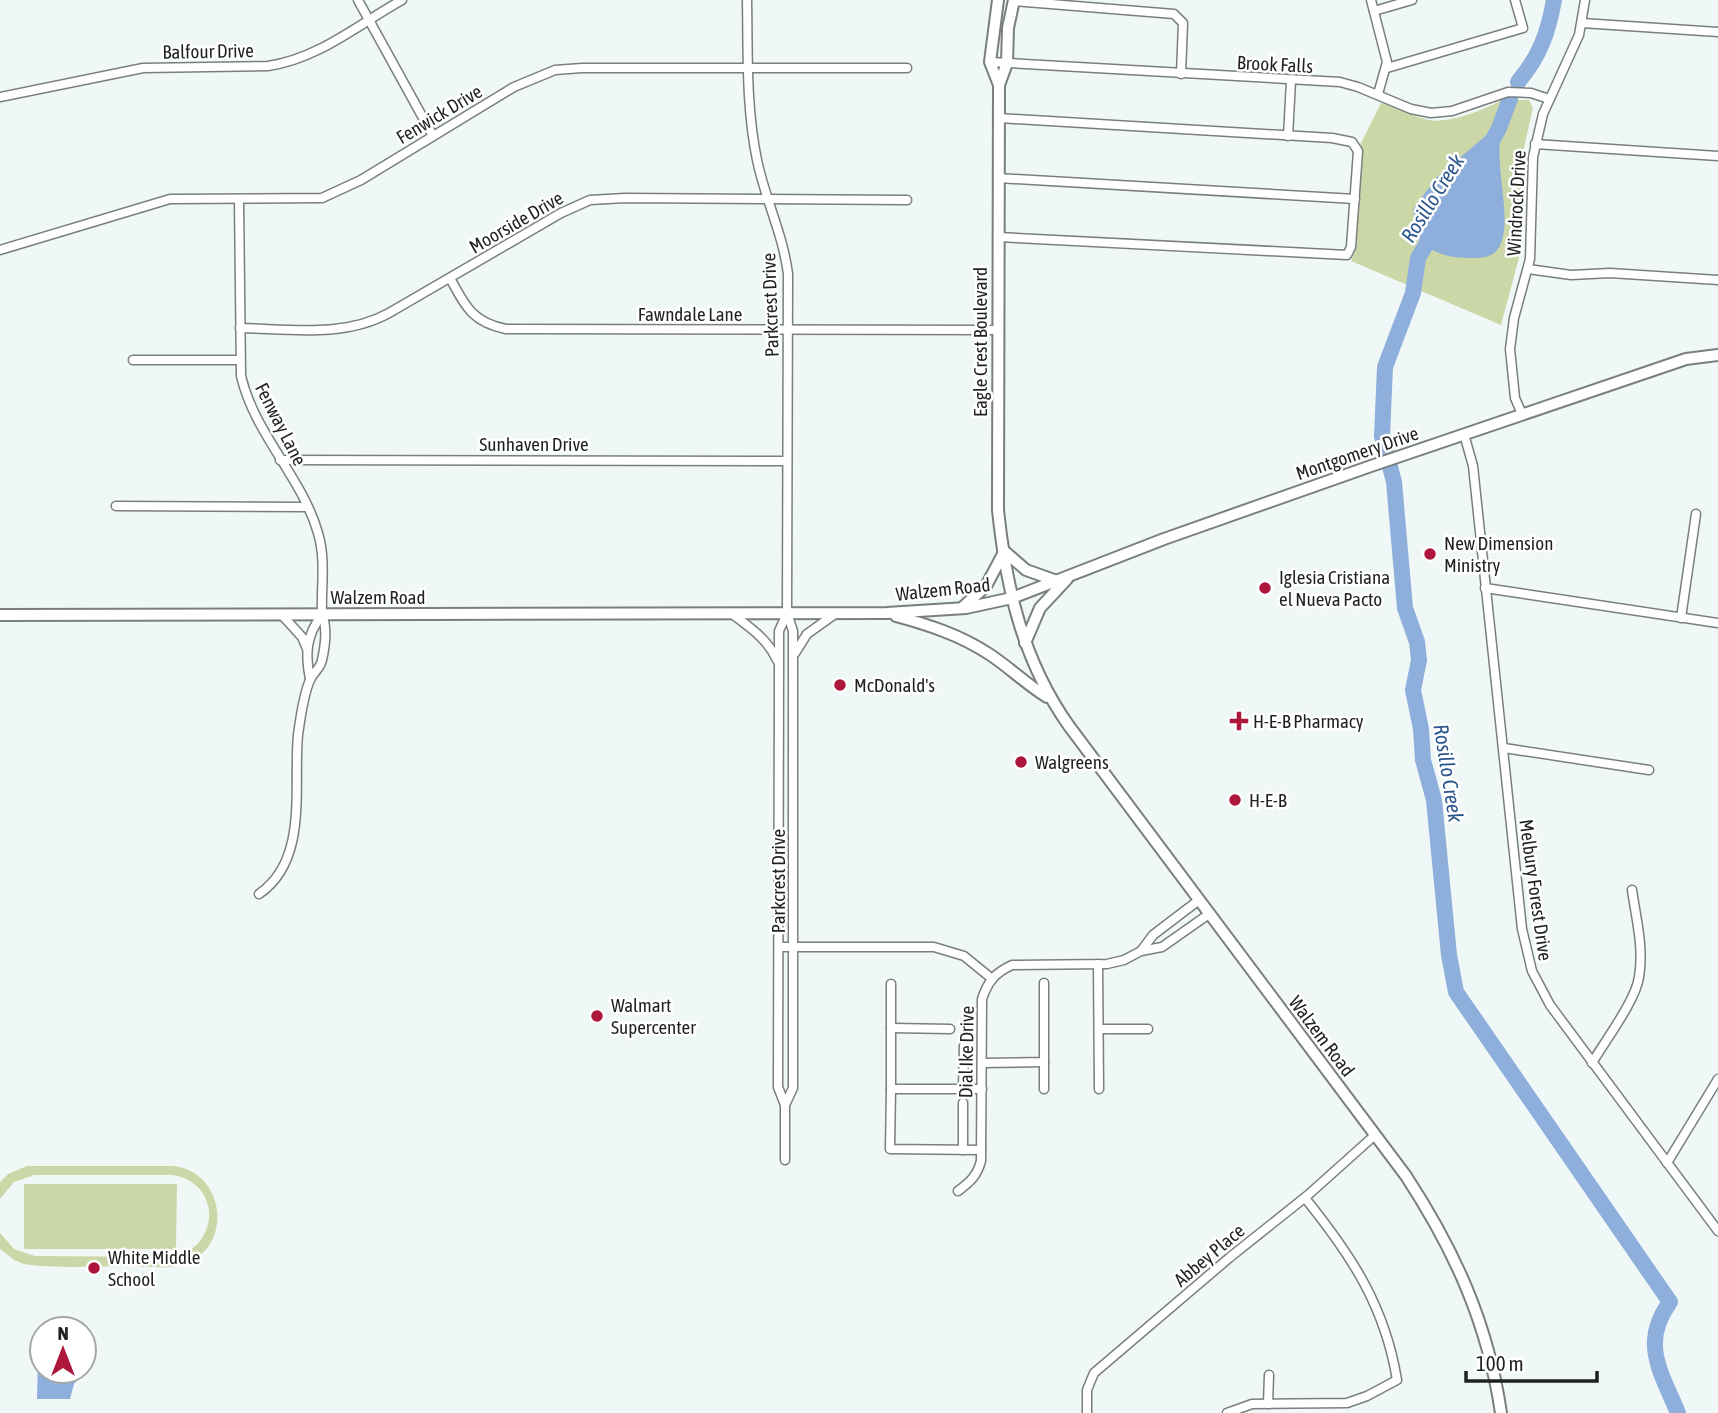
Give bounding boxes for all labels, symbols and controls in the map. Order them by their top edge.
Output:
street label: Balfour Drive [162,39,254,63]
street label: Brook Falls [1236,51,1314,77]
street label: Fenwick Drive [392,80,486,148]
water label: Rosillo Creek [1396,149,1469,246]
street label: Windrock Drive [1502,150,1530,256]
street label: Moorside Drive [465,186,567,258]
street label: Parkcrest Drive [757,253,783,357]
street label: Eagle Crest Boulevard [969,267,991,417]
street label: Fawndale Lane [638,303,742,325]
street label: Fenway Lane [251,379,311,469]
street label: Montgomery Drive [1293,422,1421,484]
street label: Sunhaven Drive [479,433,589,455]
place label: New Dimension Ministry [1444,532,1553,576]
marker: New Dimension Ministry [1422,546,1438,562]
place label: Iglesia Cristiana el Nueva Pacto [1279,566,1390,610]
street label: Walzem Road [895,573,991,605]
marker: Iglesia Cristiana el Nueva Pacto [1257,580,1273,596]
street label: Walzem Road [331,586,425,608]
place label: McDonald's [854,674,935,696]
marker: McDonald's [832,677,848,693]
place label: H-E-B Pharmacy [1253,710,1364,732]
marker: H-E-B Pharmacy [1231,713,1247,729]
water label: Rosillo Creek [1429,722,1469,825]
place label: Walgreens [1035,751,1109,773]
marker: Walgreens [1013,754,1029,770]
place label: H-E-B [1249,789,1287,811]
marker: H-E-B [1227,792,1243,808]
street label: Melbury Forest Drive [1515,818,1557,962]
street label: Parkcrest Drive [767,829,789,933]
street label: Walzem Road [1285,991,1359,1081]
place label: Walmart Supercenter [611,994,696,1038]
street label: Dial Ike Drive [954,1006,978,1098]
marker: Walmart Supercenter [589,1008,605,1024]
street label: Abbey Place [1169,1219,1249,1291]
place label: White Middle School [108,1246,200,1290]
marker: White Middle School [86,1260,102,1276]
north arrow [28,1315,98,1385]
text: N [57,1322,69,1344]
scale bar [1466,1340,1597,1384]
text: 100 m [1476,1351,1524,1375]

